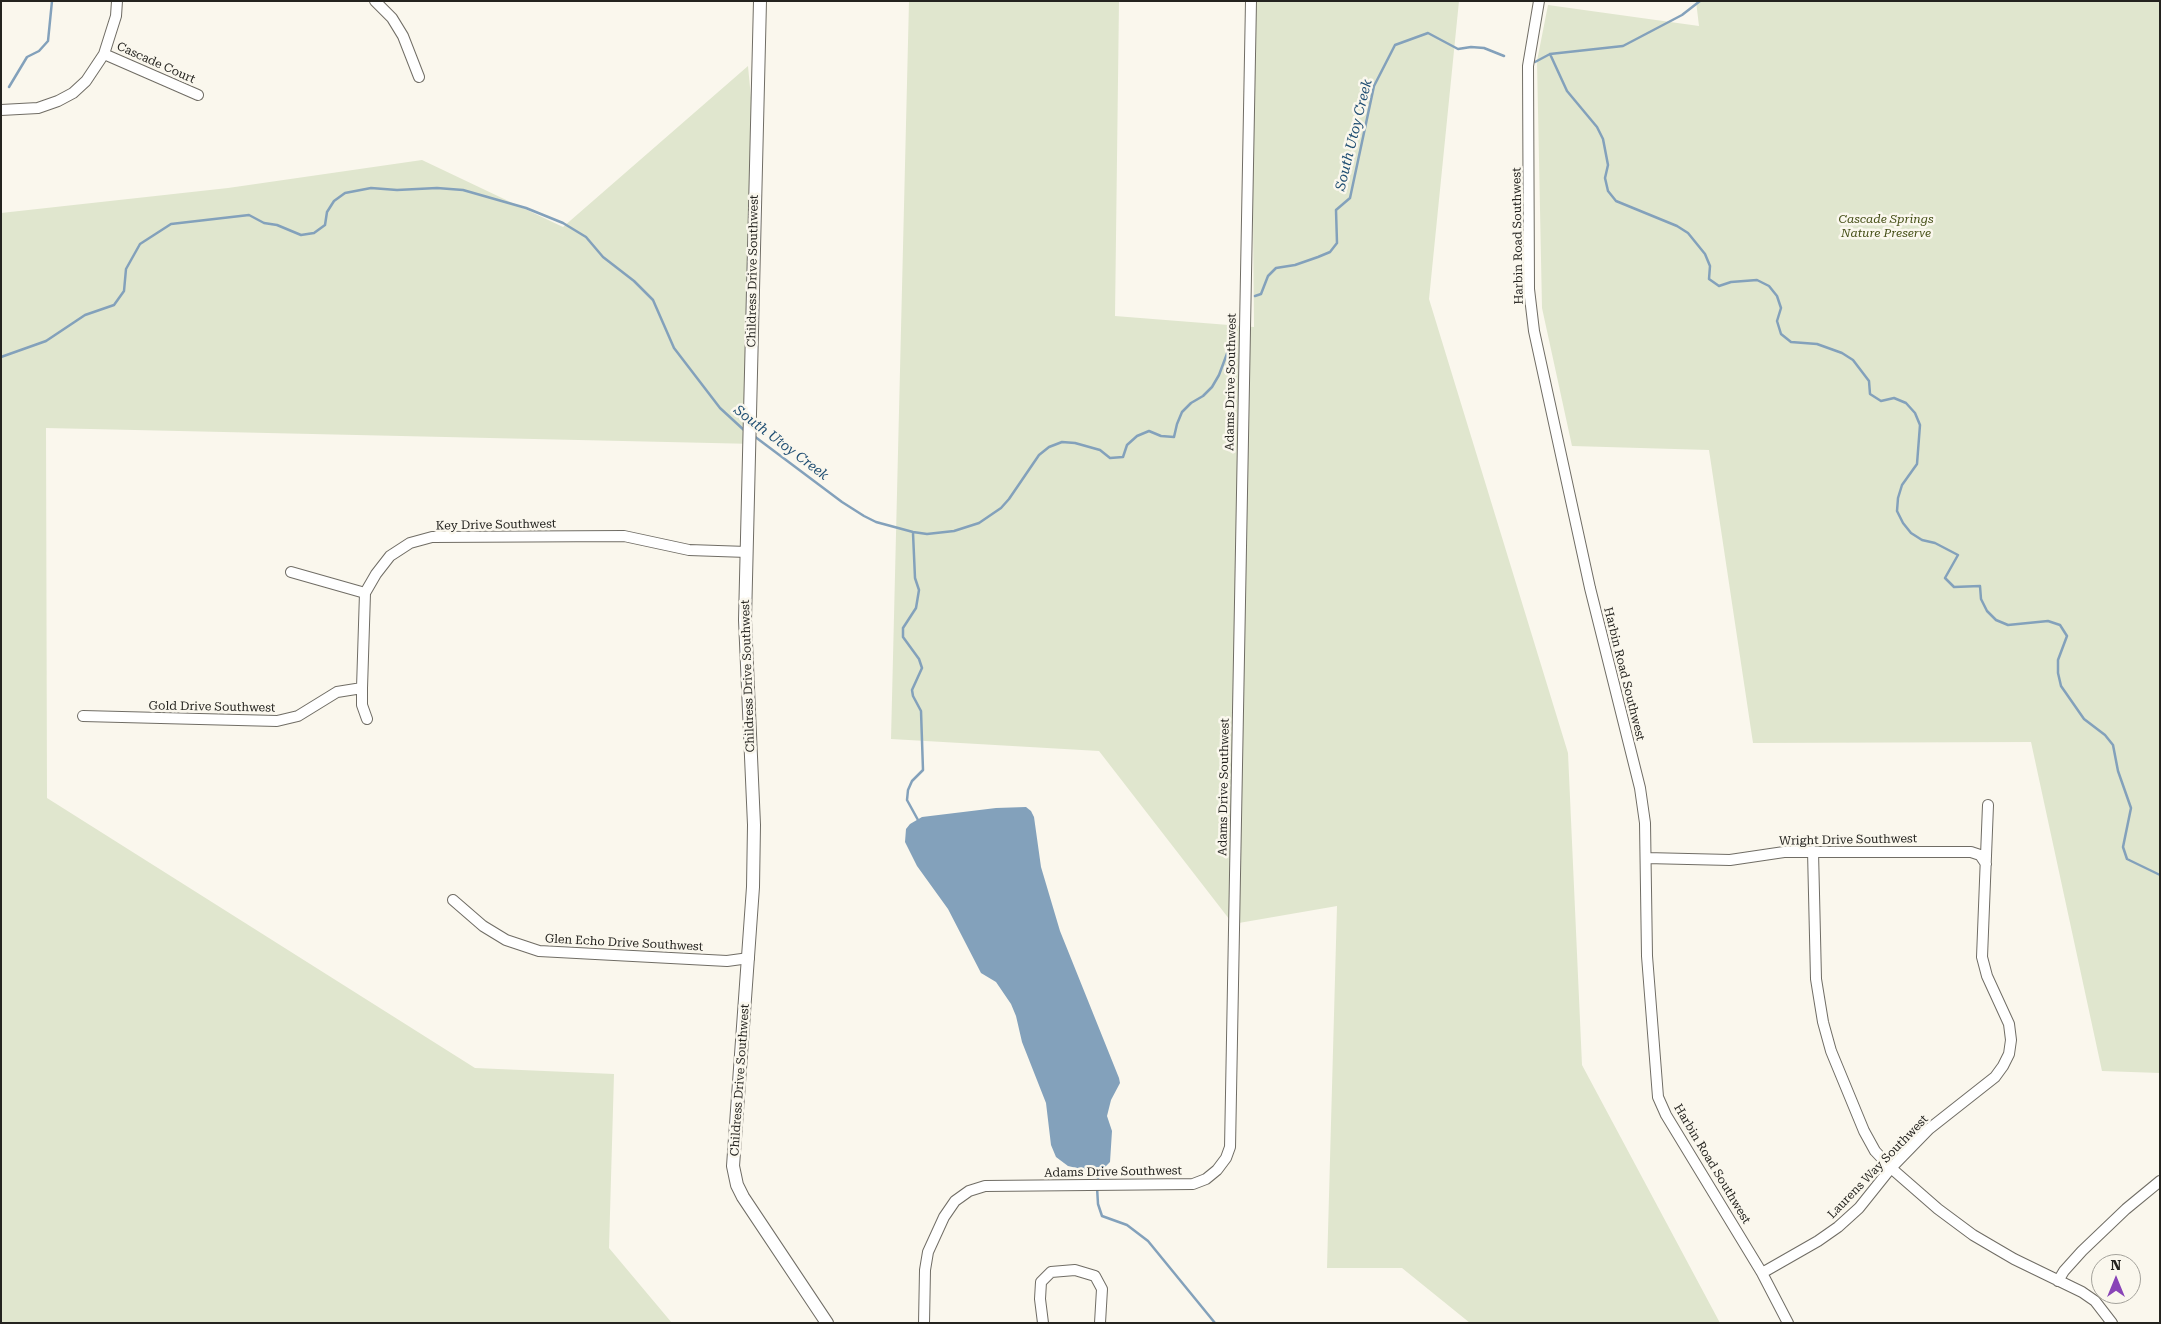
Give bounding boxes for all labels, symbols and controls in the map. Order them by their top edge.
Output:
street label: Cascade Court [115,39,197,87]
water label: South Utoy Creek [1332,78,1376,192]
street label: Harbin Road Southwest [1510,167,1526,305]
street label: Childress Drive Southwest [744,194,762,348]
park label: Cascade Springs Nature Preserve [1838,212,1934,240]
street label: Adams Drive Southwest [1223,313,1239,451]
water label: South Utoy Creek [730,402,832,484]
street label: Key Drive Southwest [436,517,556,533]
street label: Childress Drive Southwest [738,599,758,753]
street label: Harbin Road Southwest [1600,606,1648,742]
street label: Gold Drive Southwest [148,699,276,715]
street label: Adams Drive Southwest [1216,718,1232,856]
street label: Wright Drive Southwest [1779,832,1917,848]
street label: Glen Echo Drive Southwest [545,932,703,954]
street label: Childress Drive Southwest [727,1003,753,1157]
street label: Harbin Road Southwest [1670,1101,1754,1227]
street label: Laurens Way Southwest [1825,1112,1931,1222]
street label: Adams Drive Southwest [1044,1164,1182,1180]
north arrow [2091,1254,2141,1304]
text: N [2111,1257,2121,1273]

